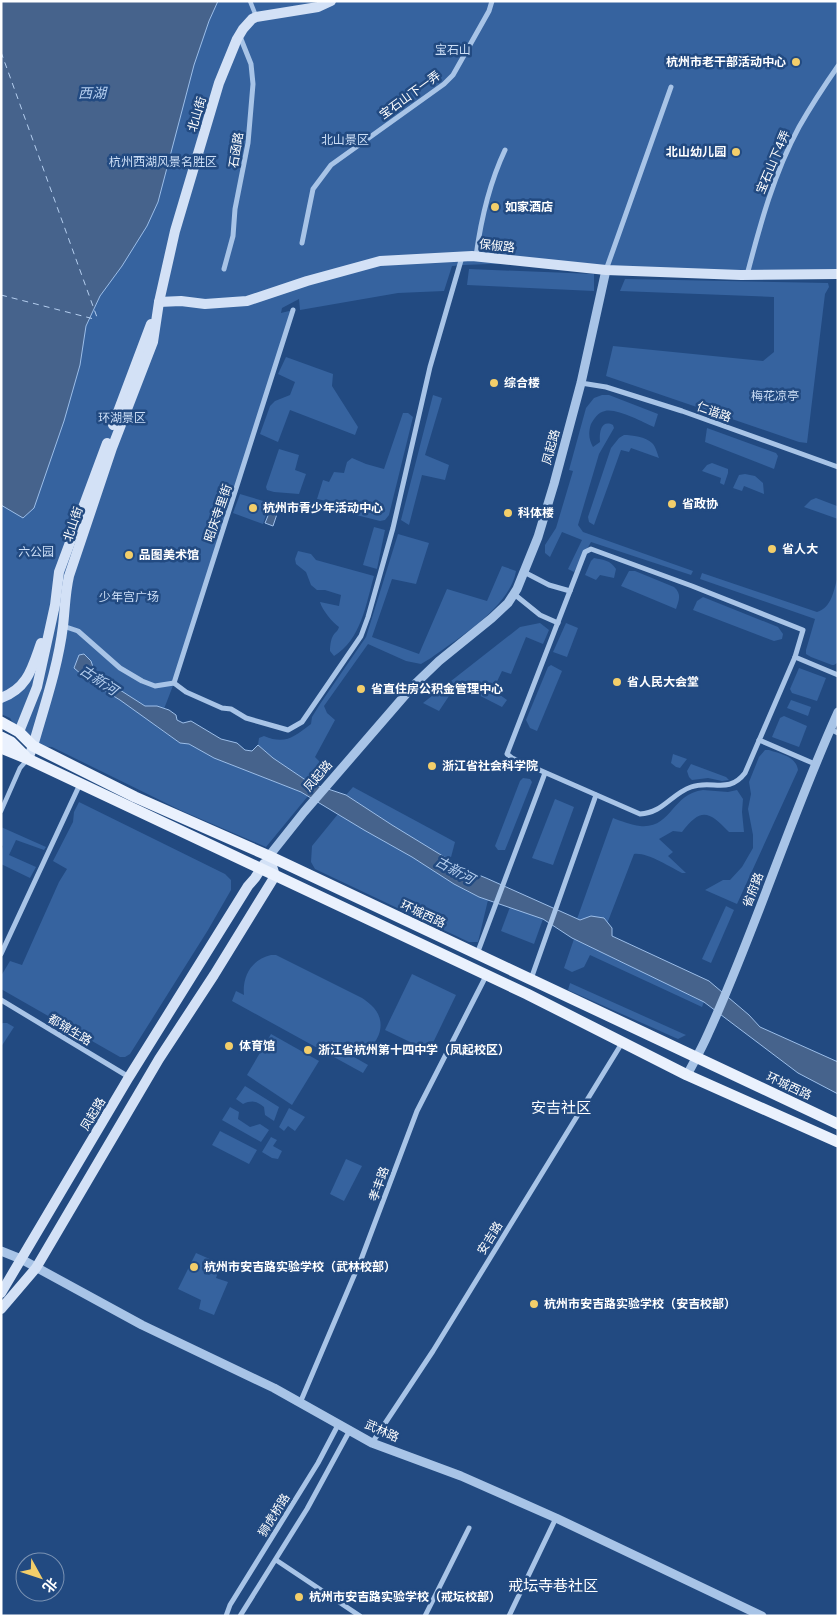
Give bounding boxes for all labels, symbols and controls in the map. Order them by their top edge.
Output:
park label: 宝石山 [435,43,471,57]
place label: 杭州市老干部活动中心 [666,55,786,69]
marker: 杭州市老干部活动中心 [790,56,802,68]
street label: 宝石山下一弄 [377,68,443,122]
water label: 西湖 [78,85,108,101]
street label: 北山街 [185,95,209,133]
street label: 宝石山下4弄 [753,128,793,196]
street label: 石函路 [226,131,246,169]
park label: 北山景区 [321,133,369,147]
place label: 北山幼儿园 [666,145,726,159]
marker: 北山幼儿园 [730,146,742,158]
park label: 杭州西湖风景名胜区 [109,155,217,169]
place label: 如家酒店 [505,200,553,214]
marker: 如家酒店 [489,201,501,213]
street label: 保俶路 [478,237,516,255]
place label: 综合楼 [504,376,540,390]
marker: 综合楼 [488,377,500,389]
park label: 梅花凉亭 [751,389,799,403]
street label: 仁谐路 [695,399,733,425]
park label: 环湖景区 [98,411,146,425]
street label: 凤起路 [540,428,562,466]
street label: 昭庆寺里街 [202,482,234,544]
place label: 省政协 [682,497,719,511]
marker: 省政协 [666,498,678,510]
place label: 杭州市青少年活动中心 [263,501,383,515]
marker: 杭州市青少年活动中心 [247,502,259,514]
street label: 北山街 [61,505,85,543]
place label: 科体楼 [518,506,554,520]
marker: 科体楼 [502,507,514,519]
place label: 省人大 [782,542,818,556]
marker: 省人大 [766,543,778,555]
park label: 六公园 [18,545,54,559]
place label: 品图美术馆 [139,548,199,562]
marker: 品图美术馆 [123,549,135,561]
park label: 少年宫广场 [99,590,159,604]
water label: 古新河 [77,662,123,700]
place label: 省人民大会堂 [627,675,699,689]
marker: 省人民大会堂 [611,676,623,688]
place label: 省直住房公积金管理中心 [371,682,503,696]
marker: 省直住房公积金管理中心 [355,683,367,695]
street label: 凤起路 [301,758,335,794]
place label: 浙江省社会科学院 [442,759,538,773]
marker: 浙江省社会科学院 [426,760,438,772]
water label: 古新河 [433,853,480,889]
street label: 省府路 [740,871,766,909]
street label: 环城西路 [398,898,448,930]
street label: 都锦生路 [46,1012,94,1048]
place label: 体育馆 [239,1039,275,1053]
marker: 体育馆 [223,1040,235,1052]
place label: 浙江省杭州第十四中学（凤起校区） [318,1043,510,1057]
marker: 浙江省杭州第十四中学（凤起校区） [302,1044,314,1056]
street label: 环城西路 [764,1070,814,1102]
street label: 凤起路 [78,1095,108,1133]
district label: 安吉社区 [531,1099,591,1117]
street label: 孝丰路 [366,1165,392,1203]
street label: 安吉路 [475,1219,505,1257]
place label: 杭州市安吉路实验学校（武林校部） [204,1260,396,1274]
marker: 杭州市安吉路实验学校（武林校部） [188,1261,200,1273]
place label: 杭州市安吉路实验学校（安吉校部） [544,1297,736,1311]
marker: 杭州市安吉路实验学校（安吉校部） [528,1298,540,1310]
street label: 武林路 [363,1417,401,1445]
street label: 狮虎桥路 [255,1491,293,1539]
north arrow [15,1552,65,1602]
text: 北 [39,1575,61,1596]
district label: 戒坛寺巷社区 [508,1577,598,1595]
place label: 杭州市安吉路实验学校（戒坛校部） [309,1590,501,1604]
marker: 杭州市安吉路实验学校（戒坛校部） [293,1591,305,1603]

